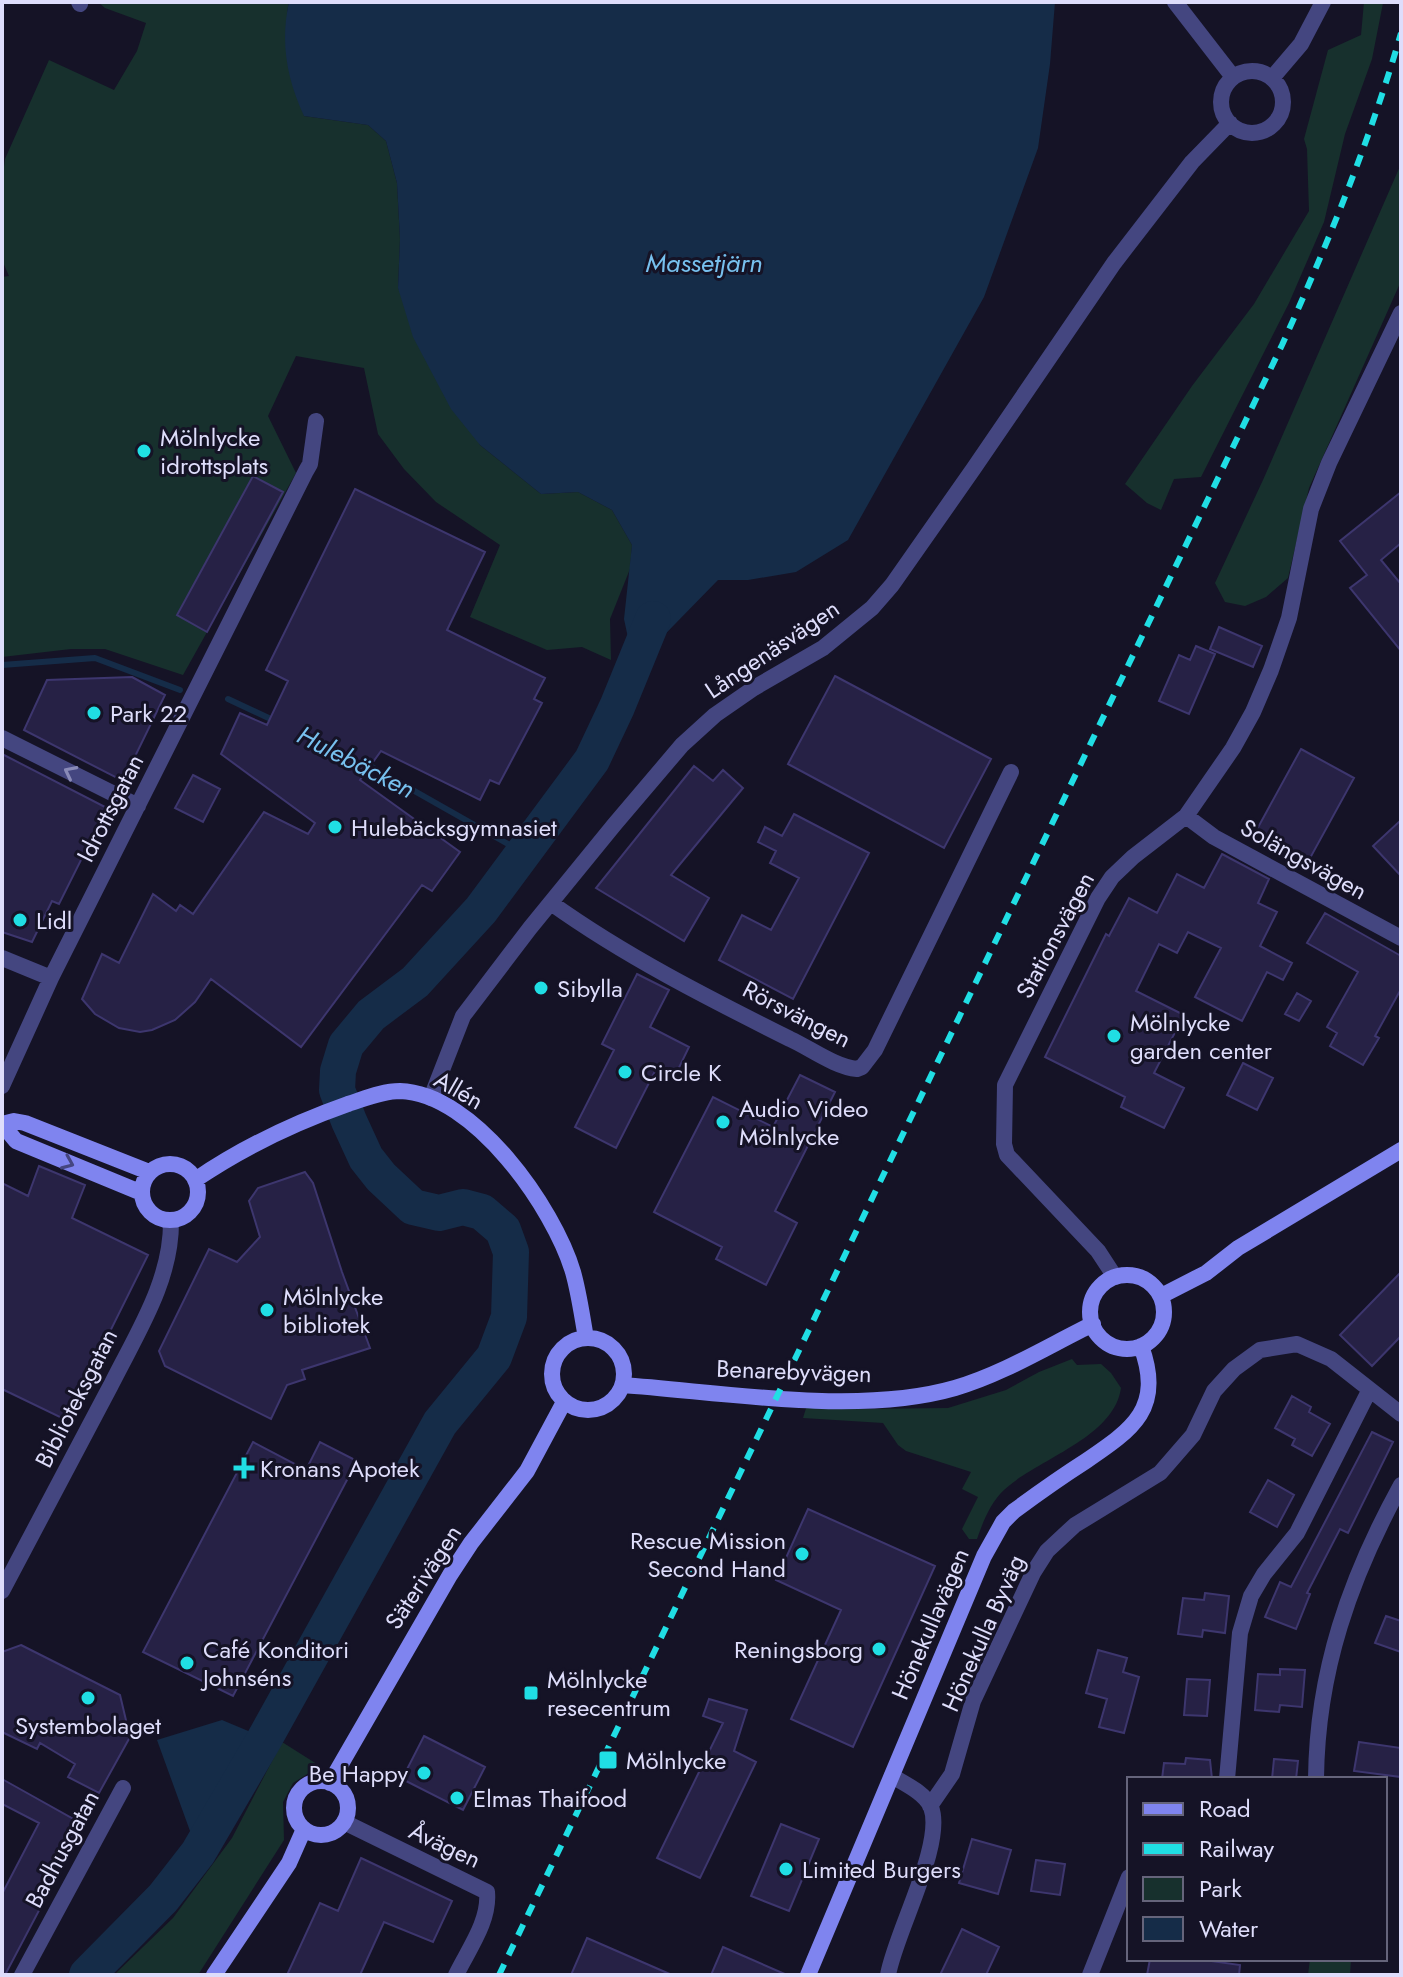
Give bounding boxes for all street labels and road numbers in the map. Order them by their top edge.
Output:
street label: Långenäsvägen [698,591,846,707]
street label: Idrottsgatan [68,748,152,868]
street label: Solängsvägen [1234,810,1374,908]
street label: Stationsvägen [1007,866,1103,1004]
street label: Rörsvängen [737,972,857,1056]
street label: Allén [428,1062,490,1118]
street label: Biblioteksgatan [26,1322,126,1474]
street label: Benarebyvägen [716,1351,872,1391]
street label: Säterivägen [376,1518,470,1636]
street label: Hönekullavägen [882,1543,978,1705]
street label: Hönekulla Byväg [933,1549,1033,1717]
street label: Badhusgatan [16,1784,108,1914]
street label: Åvägen [403,1813,487,1877]

